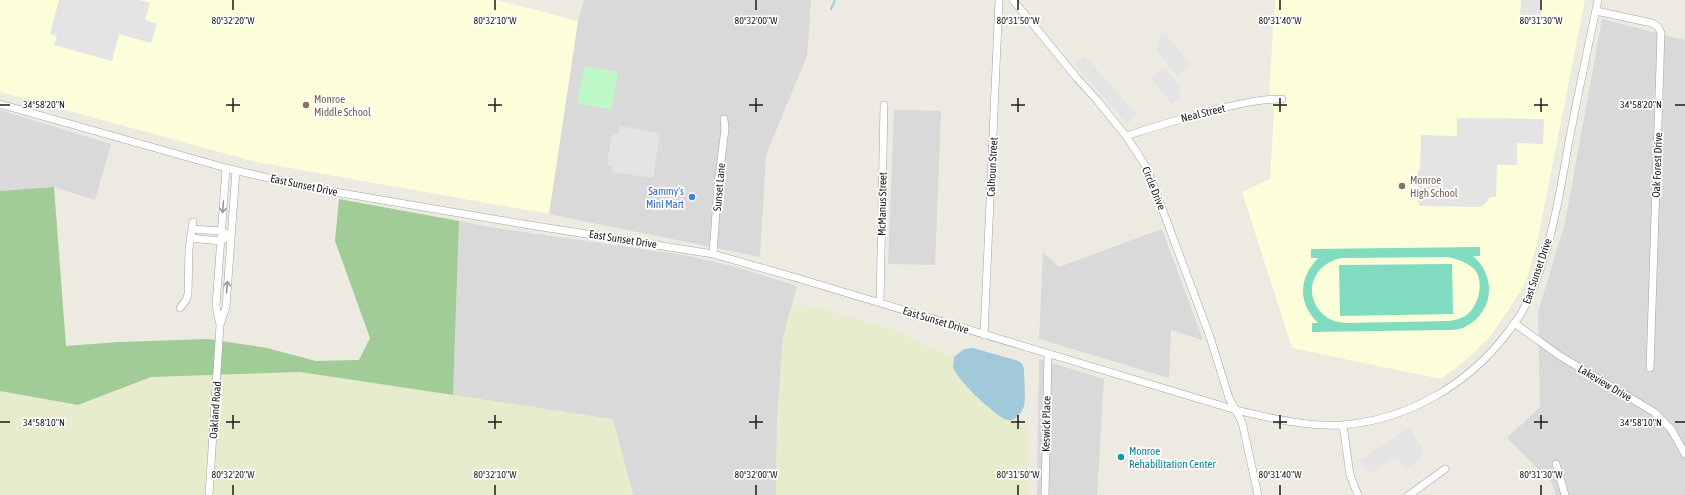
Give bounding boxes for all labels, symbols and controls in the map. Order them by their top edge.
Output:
text: 80°32'20"W [211,15,255,26]
text: 80°32'10"W [473,15,517,26]
text: 80°32'00"W [734,15,778,26]
text: 80°31'50"W [996,15,1040,26]
text: 80°31'40"W [1258,15,1302,26]
text: 80°31'30"W [1519,15,1563,26]
place label: Monroe Middle School [314,93,371,118]
text: 34°58'20"N [23,99,65,110]
text: 34°58'20"N [1620,99,1662,110]
marker: Monroe Middle School [301,100,311,110]
street label: Neal Street [1180,102,1226,124]
street label: Oak Forest Drive [1650,132,1664,198]
street label: Calhoun Street [984,137,1000,197]
street label: Sunset Lane [711,162,727,212]
street label: Circle Drive [1140,165,1168,211]
street label: East Sunset Drive [269,172,339,198]
street label: McManus Street [875,172,889,236]
place label: Monroe High School [1410,174,1458,199]
marker: Monroe High School [1397,181,1407,191]
place label: Sammy's Mini Mart [646,185,684,210]
marker: Sammy's Mini Mart [687,192,697,202]
one-way arrow [219,200,226,213]
street label: East Sunset Drive [588,228,658,250]
street label: East Sunset Drive [1520,237,1554,305]
one-way arrow [224,281,231,294]
street label: East Sunset Drive [901,304,971,336]
street label: Lakeview Drive [1576,362,1634,404]
street label: Oakland Road [207,381,223,439]
street label: Keswick Place [1040,396,1052,452]
text: 34°58'10"N [23,417,65,428]
text: 34°58'10"N [1620,417,1662,428]
place label: Monroe Rehabilitation Center [1129,445,1216,470]
marker: Monroe Rehabilitation Center [1116,452,1126,462]
text: 80°32'20"W [211,469,255,480]
text: 80°32'10"W [473,469,517,480]
text: 80°32'00"W [734,469,778,480]
text: 80°31'50"W [996,469,1040,480]
text: 80°31'40"W [1258,469,1302,480]
text: 80°31'30"W [1519,469,1563,480]

